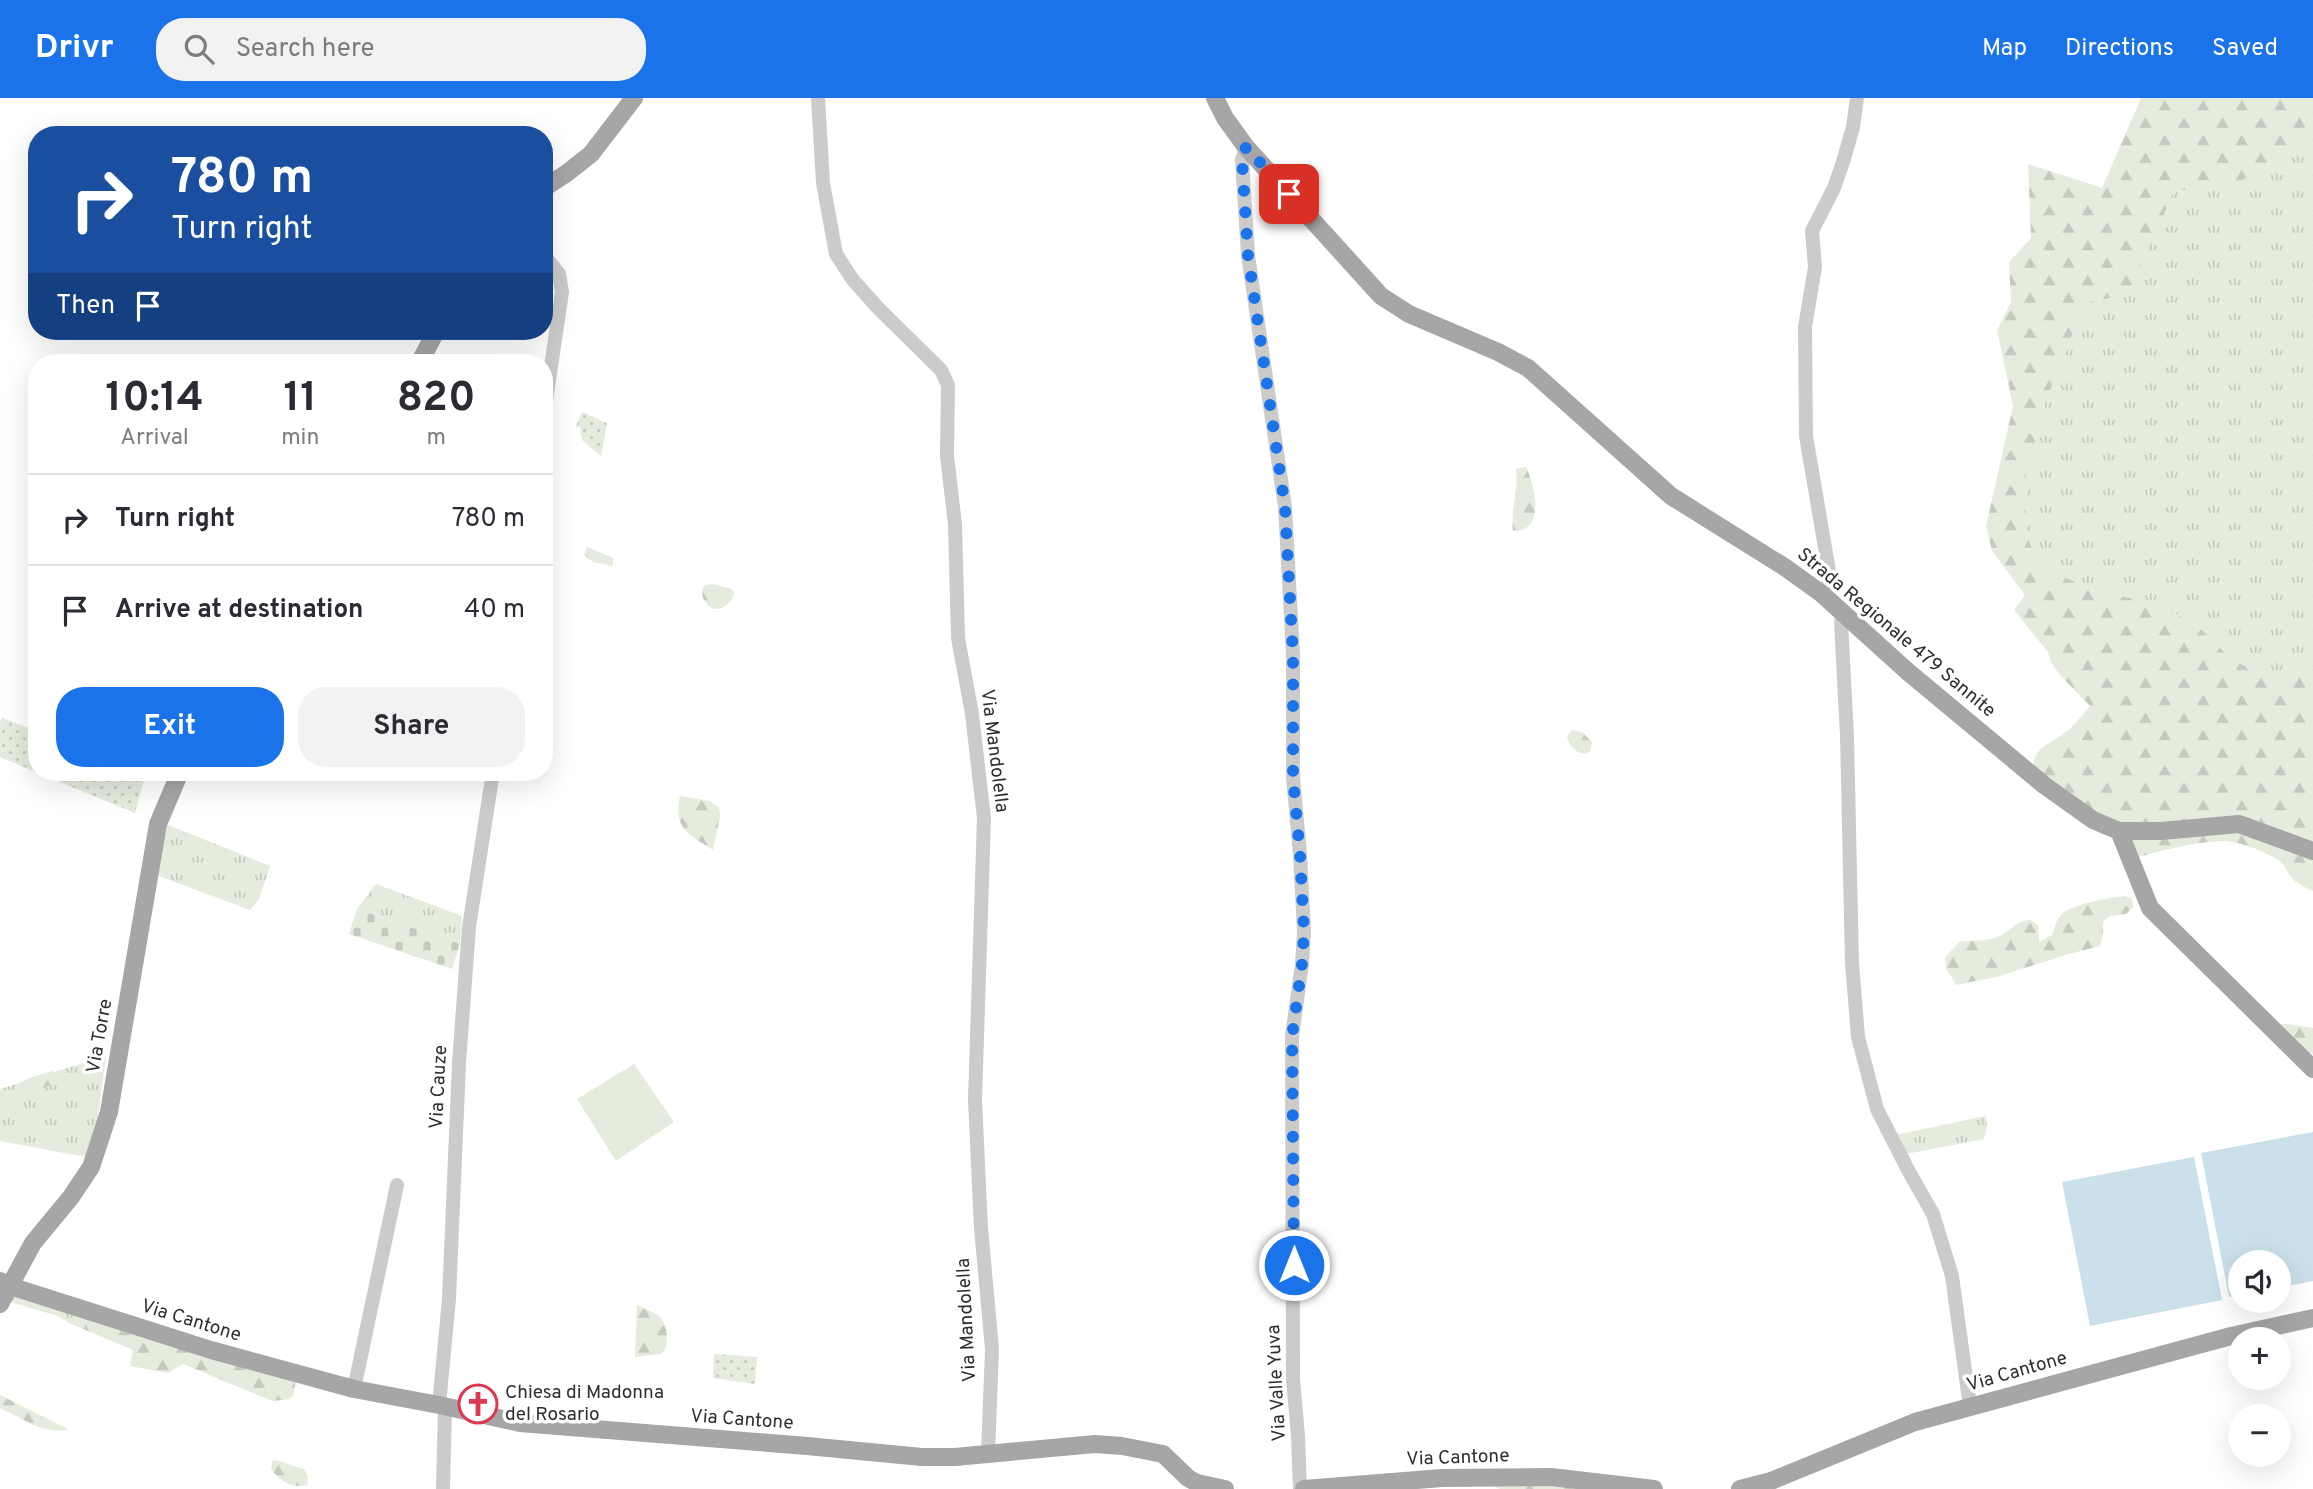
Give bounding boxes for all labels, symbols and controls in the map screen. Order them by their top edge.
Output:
search box [156,18,646,81]
text: Drivr [35,28,114,70]
icon: search [180,30,218,68]
text: Search here [236,33,375,66]
text: Map [1982,34,2027,64]
text: Directions [2065,34,2174,64]
text: Saved [2212,34,2278,64]
text: 780 m [171,149,313,211]
icon: right [56,154,147,245]
pin [1259,164,1319,224]
icon: arrive [1270,175,1308,213]
text: Turn right [171,210,313,250]
icon: arrive [129,287,167,325]
text: Then [56,290,115,323]
text: 10:14 [105,373,204,426]
text: 11 [283,373,317,426]
text: 820 [397,373,476,426]
text: Arrival [120,424,189,453]
text: min [281,424,319,453]
text: m [426,424,446,453]
icon: right [56,501,94,539]
text: Turn right [115,503,235,536]
text: 780 m [452,503,525,536]
street label: Strada Regionale 479 Sannite [1792,543,2000,723]
icon: arrive [56,592,94,630]
text: Arrive at destination [115,594,363,627]
text: 40 m [464,594,525,627]
button: Exit [56,687,284,767]
button: Share [298,687,525,767]
street label: Via Mandolella [975,688,1013,814]
street label: Via Torre [82,997,118,1075]
street label: Via Cauze [425,1044,453,1130]
position arrow [1257,1228,1331,1302]
map controls [2228,1250,2291,1467]
button: sound [2228,1250,2291,1313]
street label: Via Mandolella [952,1257,982,1383]
street label: Via Cantone [138,1294,244,1348]
street label: Via Valle Yuva [1262,1324,1292,1442]
button: + [2228,1327,2291,1390]
street label: Via Cantone [1964,1346,2070,1398]
place label: Chiesa di Madonna del Rosario [505,1381,664,1427]
church icon: Chiesa di Madonna del Rosario [457,1383,499,1425]
street label: Via Cantone [690,1404,794,1436]
button: − [2228,1404,2291,1467]
street label: Via Cantone [1406,1444,1510,1472]

